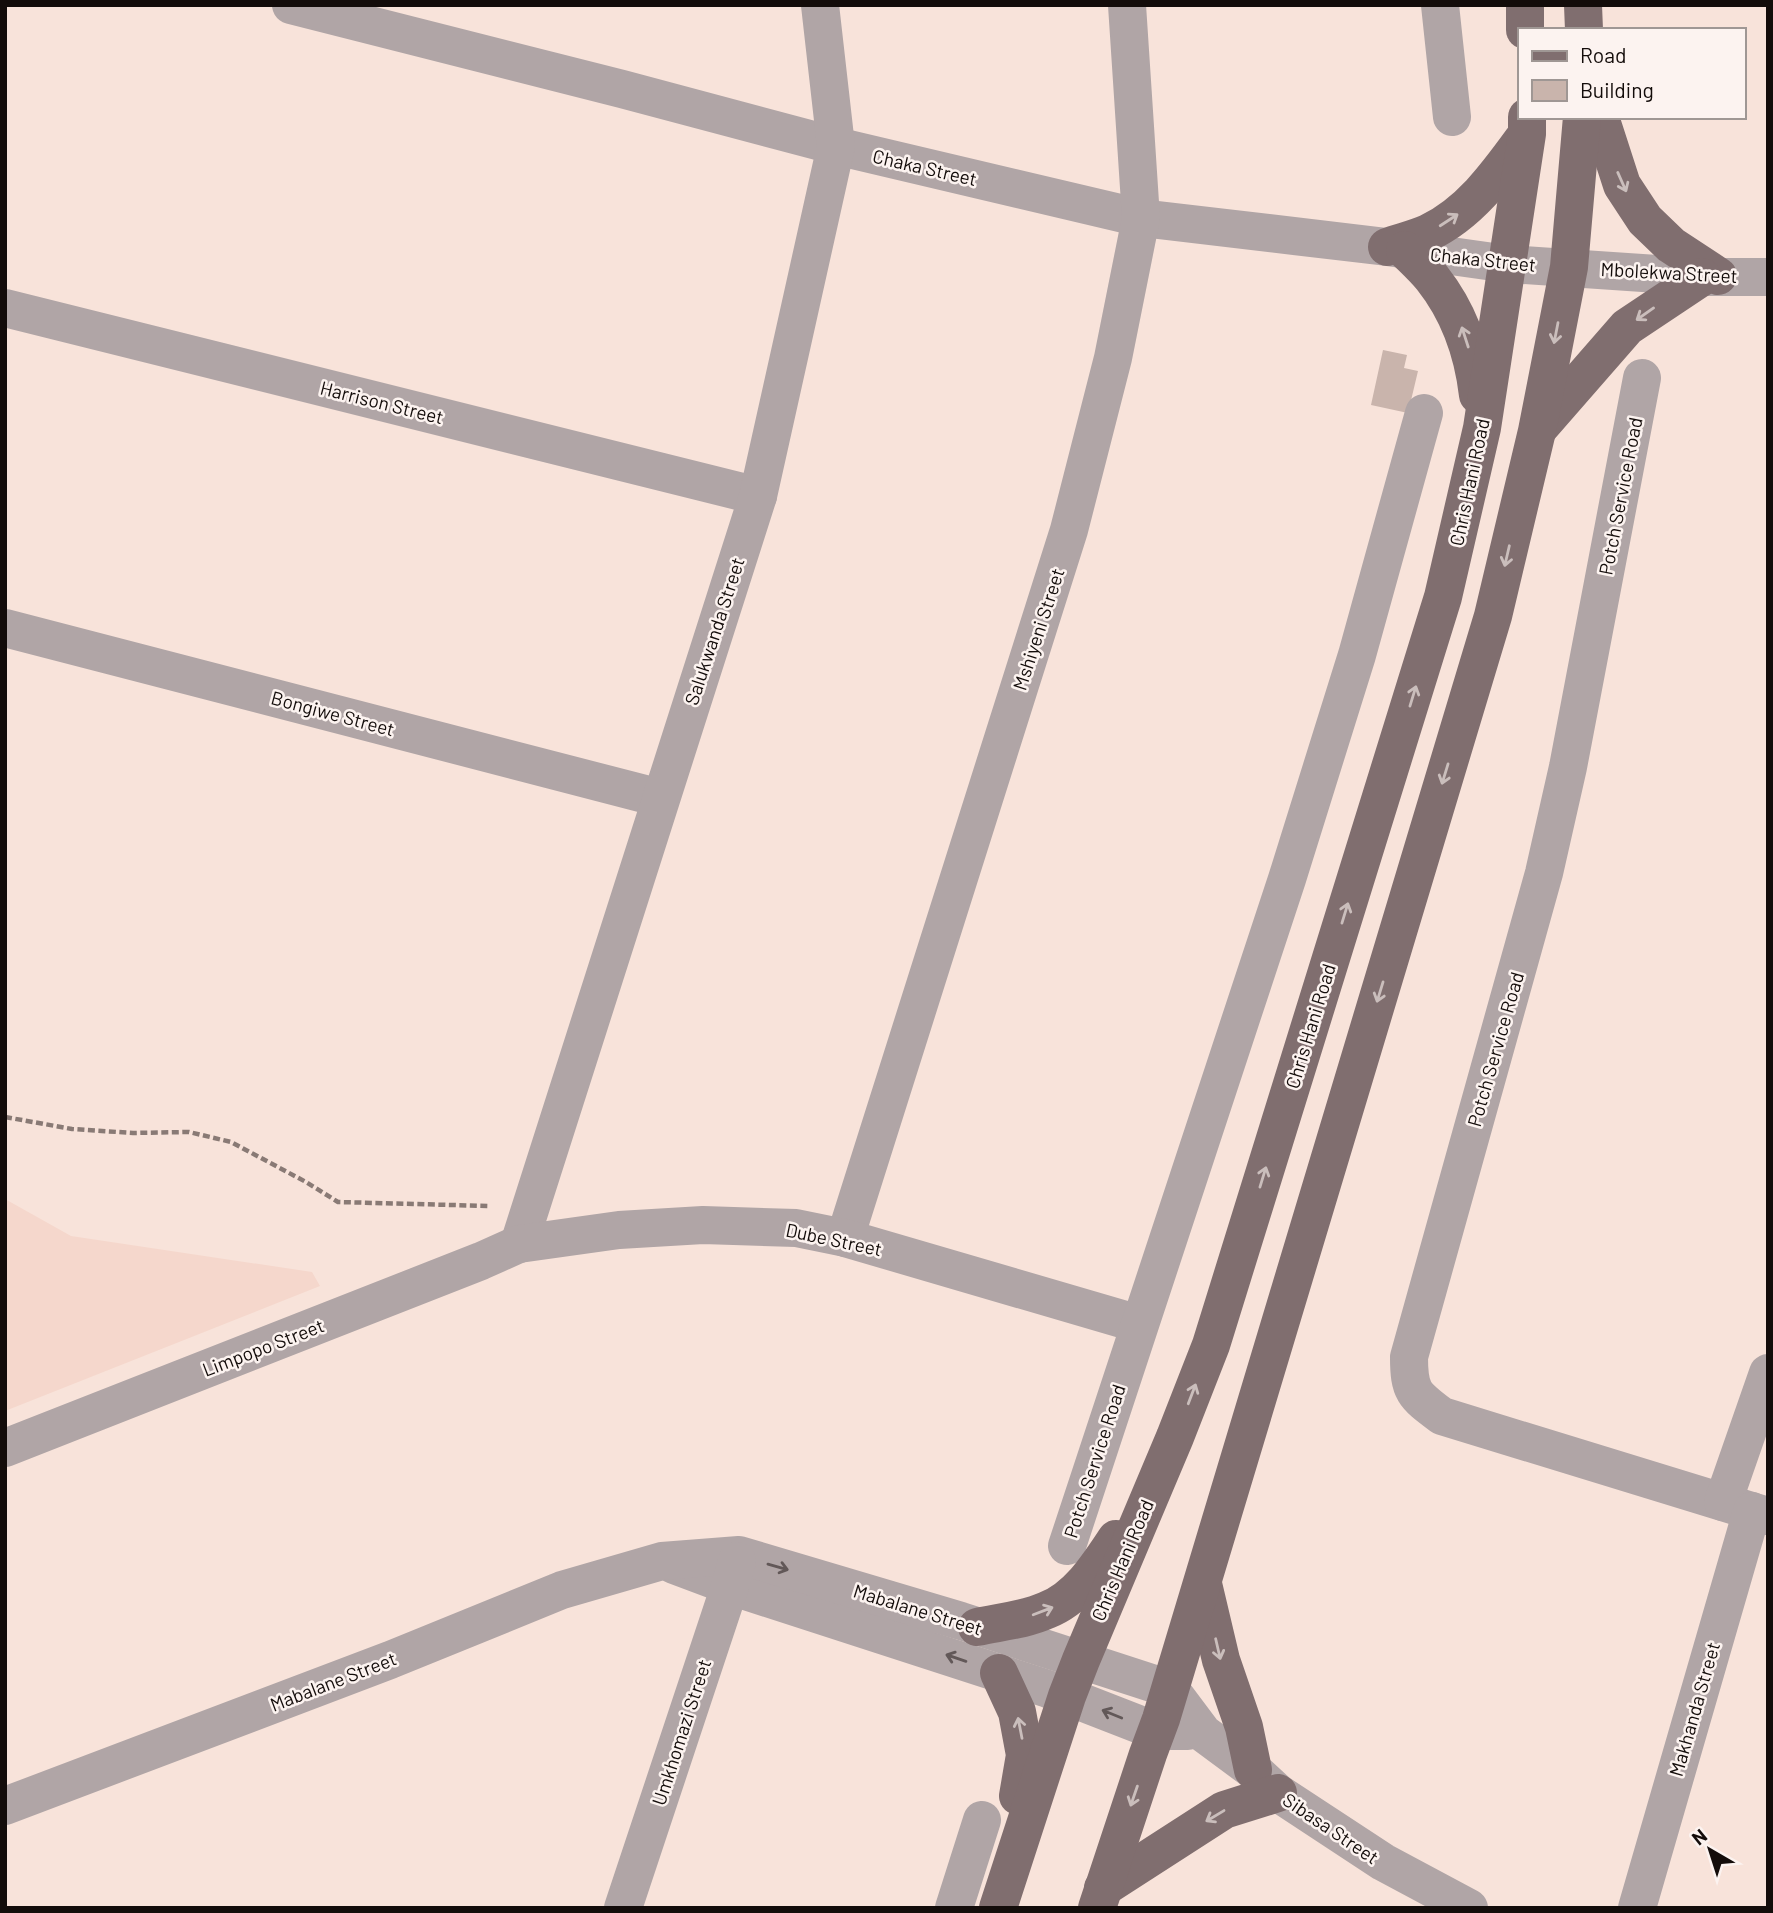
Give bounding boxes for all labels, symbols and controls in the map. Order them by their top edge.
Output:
legend [1518,28,1745,119]
text: Road [1580,42,1626,67]
text: Building [1580,77,1654,102]
street label: Chaka Street [871,144,979,190]
one-way arrow [1616,171,1629,192]
one-way arrow [1438,212,1458,226]
street label: Chaka Street [1429,242,1537,276]
street label: Mbolekwa Street [1600,257,1738,287]
one-way arrow [1636,307,1655,321]
one-way arrow [1549,322,1562,344]
one-way arrow [1458,327,1470,349]
street label: Harrison Street [318,376,446,428]
street label: Potch Service Road [1593,415,1647,577]
street label: Chris Hani Road [1444,416,1494,548]
one-way arrow [1500,544,1513,567]
street label: Salukwanda Street [679,554,749,708]
street label: Mshiyeni Street [1007,565,1069,693]
street label: Bongiwe Street [269,685,397,741]
one-way arrow [1407,686,1420,708]
one-way arrow [1438,763,1451,785]
one-way arrow [1340,903,1352,925]
street label: Chris Hani Road [1280,961,1340,1091]
street label: Potch Service Road [1462,969,1528,1129]
one-way arrow [1372,981,1385,1003]
one-way arrow [1257,1167,1270,1189]
street label: Dube Street [784,1218,884,1260]
street label: Limpopo Street [199,1313,327,1381]
street label: Potch Service Road [1058,1381,1130,1541]
one-way arrow [1186,1383,1199,1405]
street label: Chris Hani Road [1086,1496,1158,1624]
one-way arrow [766,1561,788,1574]
street label: Mabalane Street [851,1579,985,1639]
one-way arrow [1031,1604,1053,1616]
one-way arrow [1212,1637,1225,1659]
street label: Makhanda Street [1664,1639,1724,1779]
street label: Mabalane Street [267,1646,399,1716]
one-way arrow [945,1651,967,1664]
street label: Umkhomazi Street [647,1656,715,1808]
one-way arrow [1101,1706,1123,1719]
one-way arrow [1013,1717,1026,1740]
one-way arrow [1127,1785,1140,1807]
street label: Sibasa Street [1279,1788,1383,1868]
one-way arrow [1205,1809,1225,1823]
north arrow [1675,1815,1745,1885]
text: N [1687,1823,1711,1849]

